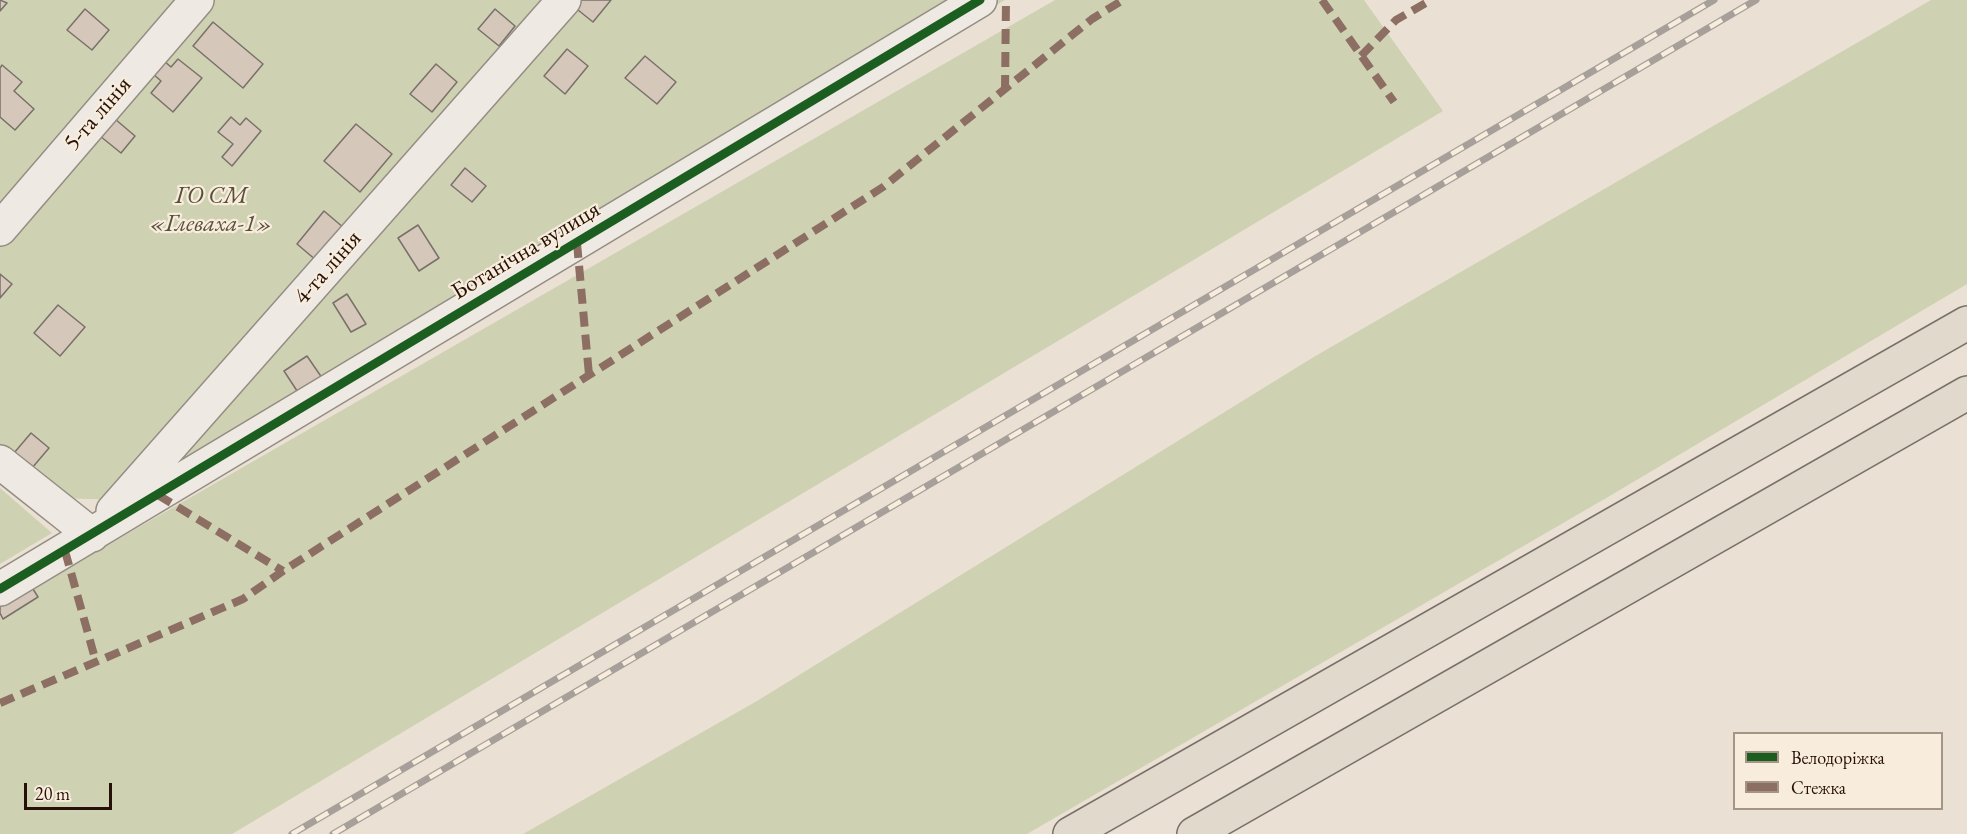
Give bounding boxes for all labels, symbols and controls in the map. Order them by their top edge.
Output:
street label: 5-та лінія [58,71,138,157]
park label: ГО СМ «Глеваха-1» [150,182,272,238]
street label: Ботанічна вулиця [446,195,606,307]
street label: 4-та лінія [288,225,368,311]
legend [1733,732,1943,810]
text: Велодоріжка [1791,746,1885,769]
scale bar [27,771,116,809]
text: Стежка [1791,776,1846,799]
text: 20 m [35,782,70,805]

